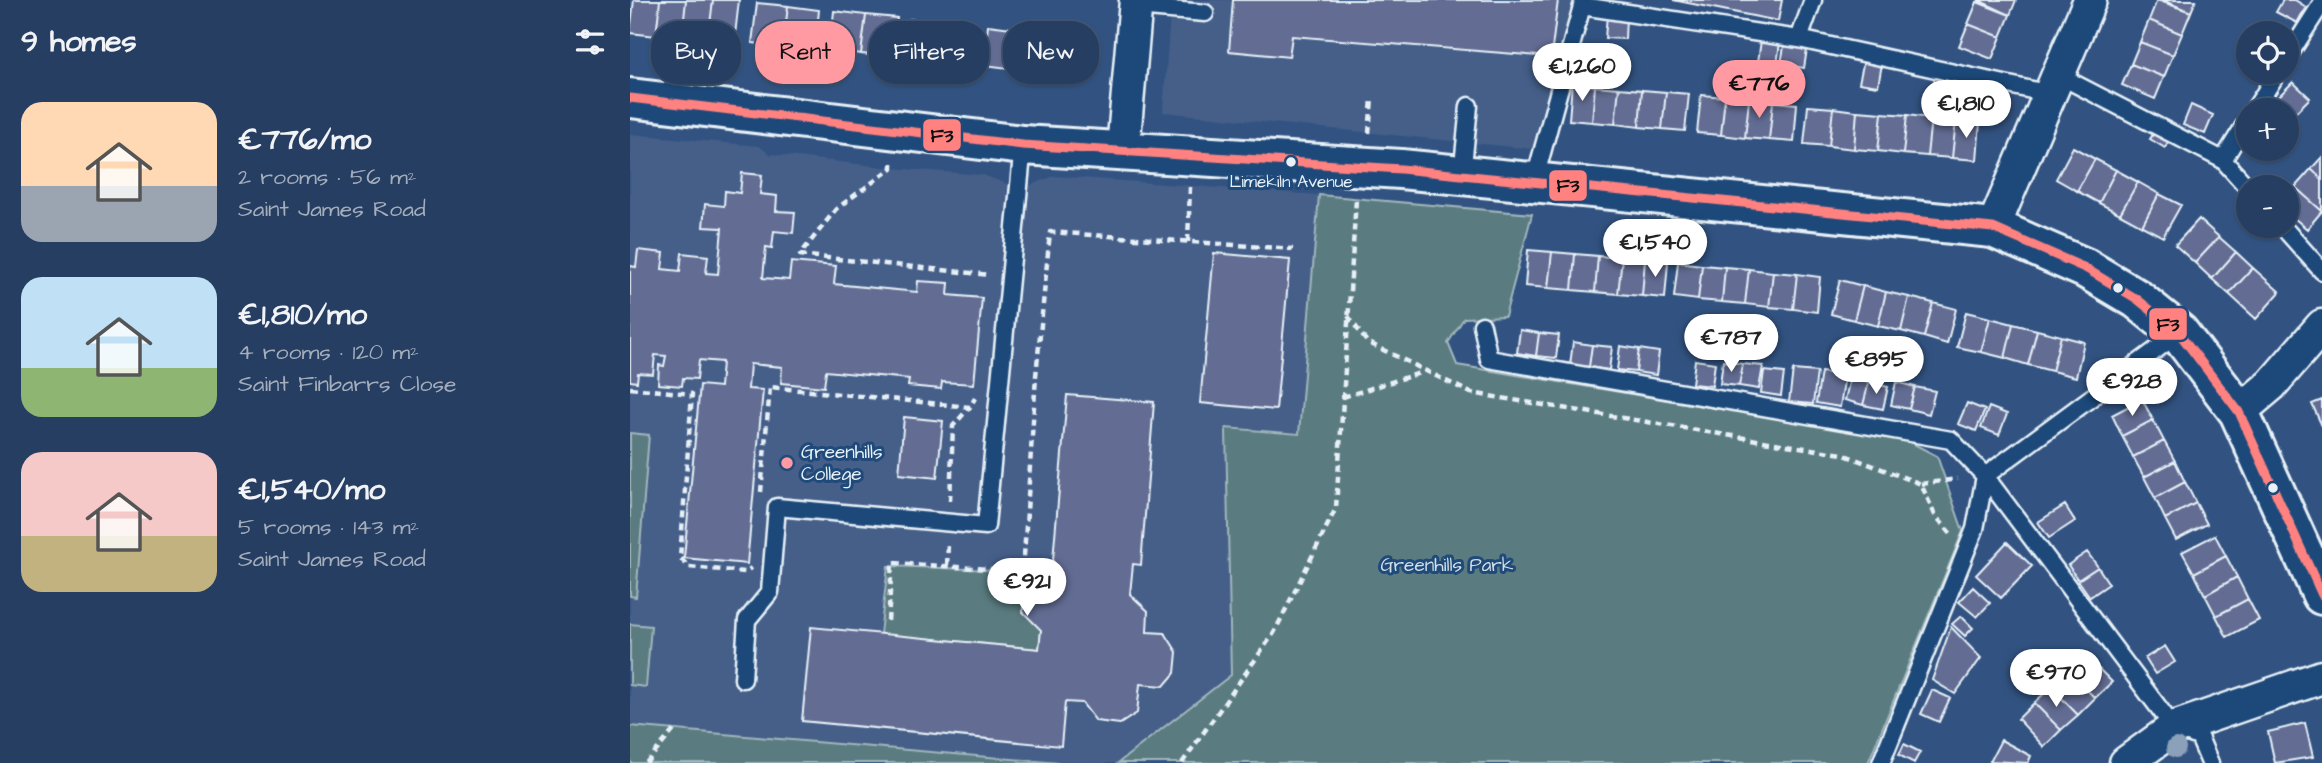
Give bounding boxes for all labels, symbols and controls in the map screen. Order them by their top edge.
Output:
text: 9 homes [21,21,136,63]
chip: Buy [651,21,741,84]
chip: Rent [755,21,855,84]
chip: Filters [869,21,989,84]
chip: New [1003,21,1099,84]
map controls [2236,21,2299,238]
button: locate [2236,21,2299,84]
icon: filters [571,23,609,61]
pin: €1,260 [1525,43,1639,103]
text: €1,260 [1548,50,1616,82]
pin: €776 [1718,60,1800,120]
text: €776 [1728,67,1790,99]
pin: €1,810 [1909,80,2023,140]
text: €1,810 [1937,87,1995,119]
button: + [2236,98,2299,161]
line badge: F3 [922,118,962,152]
text: €776/mo [238,119,371,161]
text: F3 [931,123,954,150]
icon: home [77,130,161,214]
marker: Limekiln Avenue [1284,155,1298,169]
text: 2 rooms · 56 m² [238,161,416,193]
line badge: F3 [1548,169,1588,202]
place label: Limekiln Avenue [1229,170,1353,194]
text: F3 [1557,173,1580,200]
button: − [2236,175,2299,238]
text: Saint James Road [238,193,426,225]
pin: €1,540 [1598,219,1712,279]
text: €1,540 [1619,226,1691,258]
unlabelled marker [2111,281,2125,295]
text: €1,810/mo [238,294,367,336]
icon: home [77,305,161,389]
line badge: F3 [2148,307,2188,341]
text: F3 [2157,312,2180,339]
pin: €787 [1690,314,1772,374]
text: €787 [1700,321,1762,353]
text: 4 rooms · 120 m² [238,336,419,368]
pin: €895 [1835,336,1917,396]
text: €895 [1845,343,1907,375]
pin: €928 [2091,358,2173,418]
text: €928 [2102,365,2162,397]
text: Saint Finbarrs Close [238,368,456,400]
place label: Greenhills College [801,439,883,489]
marker: Greenhills College [779,455,795,471]
text: €1,540/mo [238,469,385,511]
icon: home [77,480,161,564]
unlabelled marker [2266,481,2280,495]
text: 5 rooms · 143 m² [238,511,419,543]
text: Saint James Road [238,543,426,575]
park label: Greenhills Park [1380,552,1514,579]
pin: €921 [986,558,1068,618]
text: €921 [1003,565,1051,597]
pin: €970 [2015,650,2097,709]
text: €970 [2026,656,2086,688]

